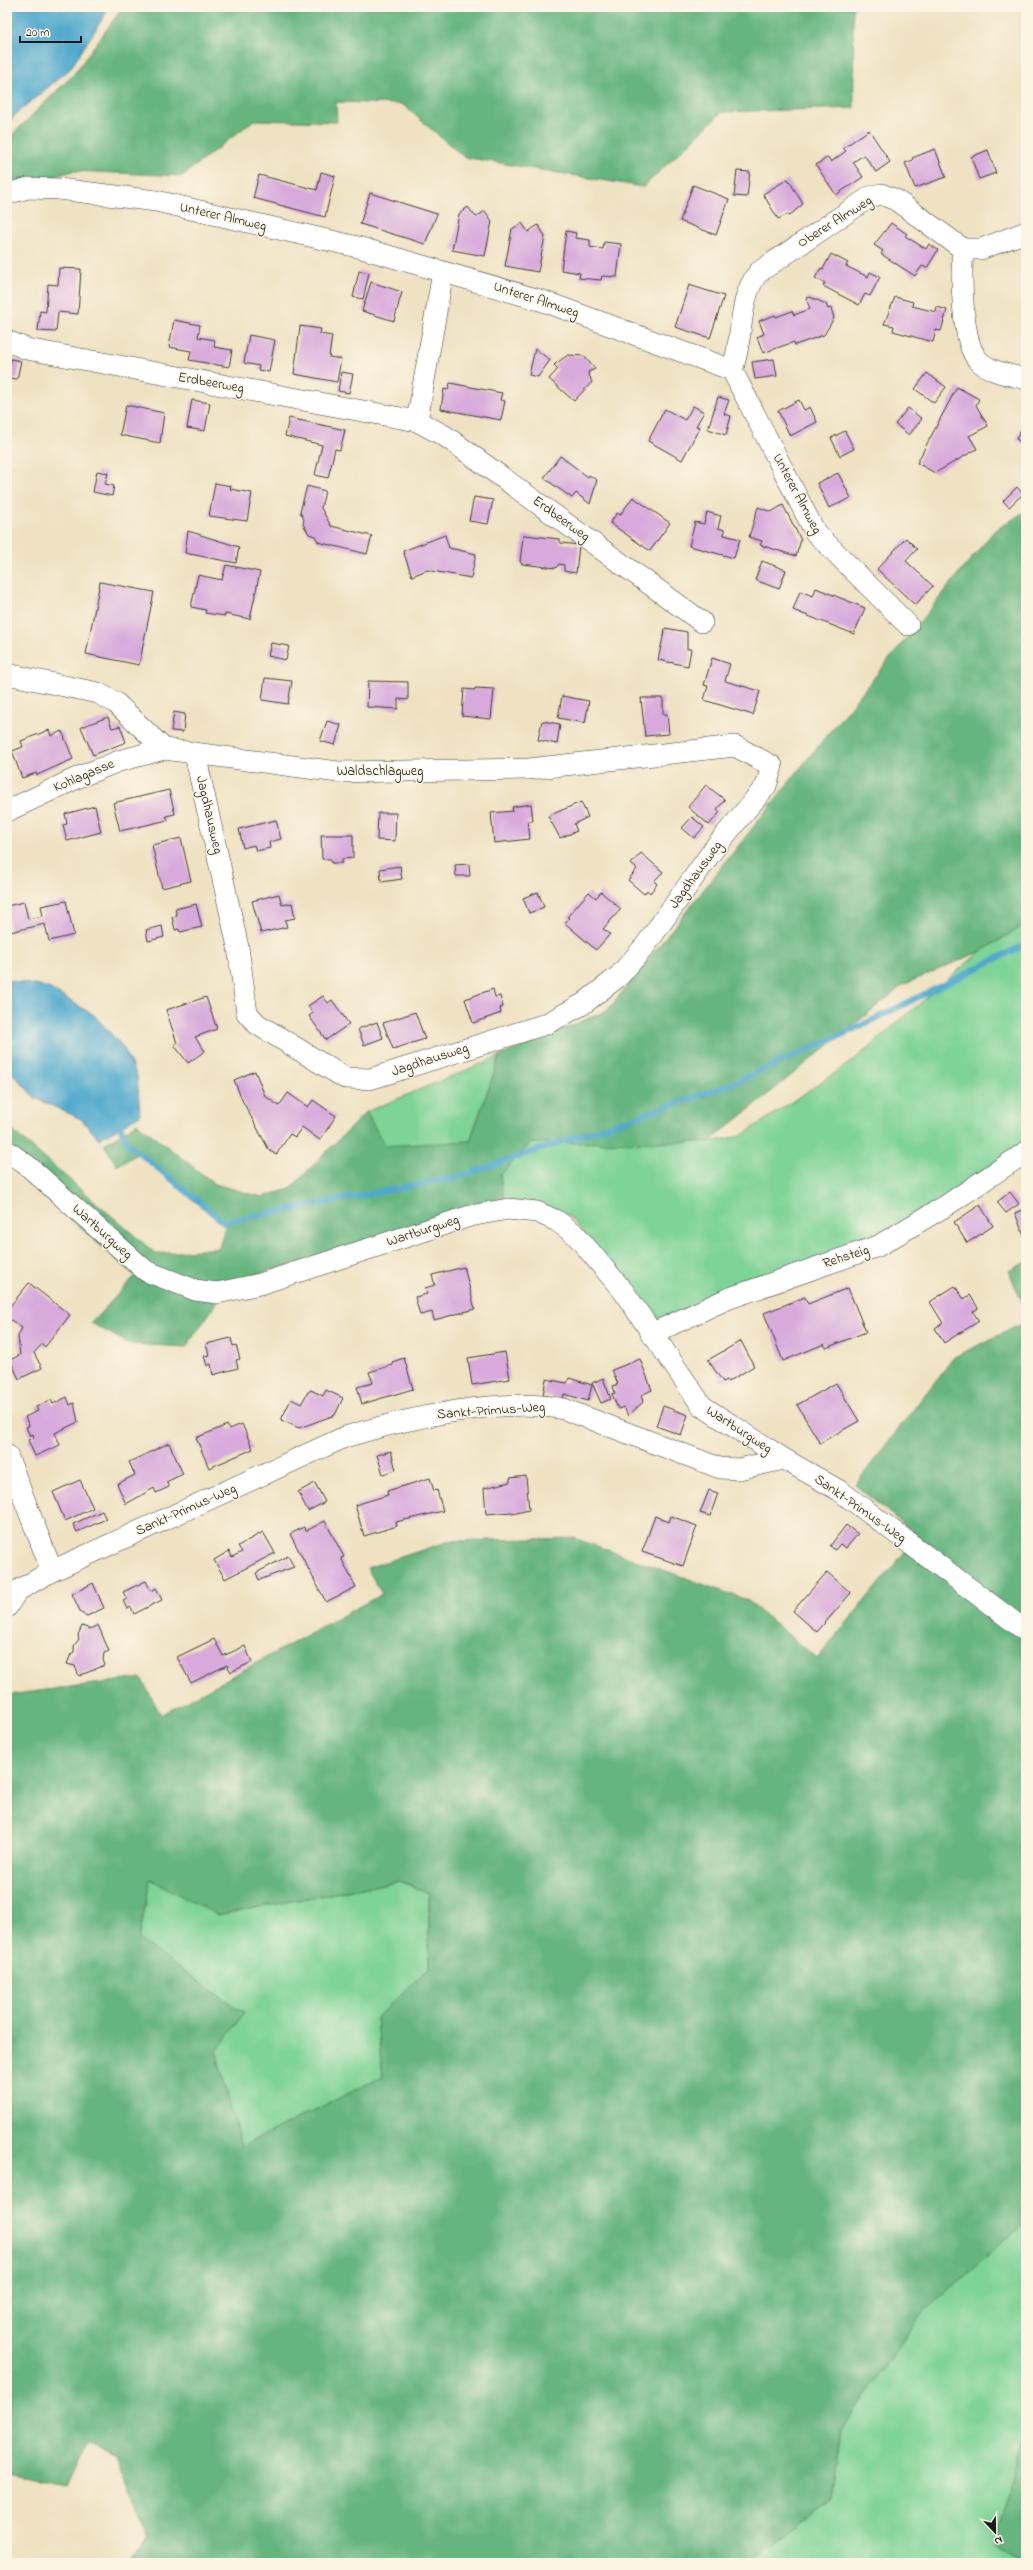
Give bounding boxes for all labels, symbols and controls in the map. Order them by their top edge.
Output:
scale bar [20,18,81,44]
text: 20 m [26,24,49,42]
street label: Oberer Almweg [793,191,877,254]
street label: Unterer Almweg [177,197,269,238]
street label: Unterer Almweg [490,276,581,325]
street label: Erdbeerweg [176,367,246,400]
street label: Unterer Almweg [766,450,827,539]
street label: Erdbeerweg [527,491,594,548]
street label: Kohlagasse [50,753,119,799]
street label: Waldschlagweg [337,761,423,783]
street label: Jagdhausweg [189,774,228,856]
street label: Jagdhausweg [664,837,729,914]
street label: Jagdhausweg [389,1038,471,1083]
street label: Wartburgweg [66,1199,137,1266]
street label: Wartburgweg [384,1209,462,1254]
street label: Rehsteig [820,1240,872,1275]
street label: Sankt-Primus-Weg [436,1397,546,1426]
street label: Wartburgweg [701,1401,776,1460]
street label: Sankt-Primus-Weg [809,1469,910,1549]
street label: Sankt-Primus-Weg [132,1478,240,1543]
north arrow [975,2512,1015,2552]
text: N [992,2532,1005,2549]

